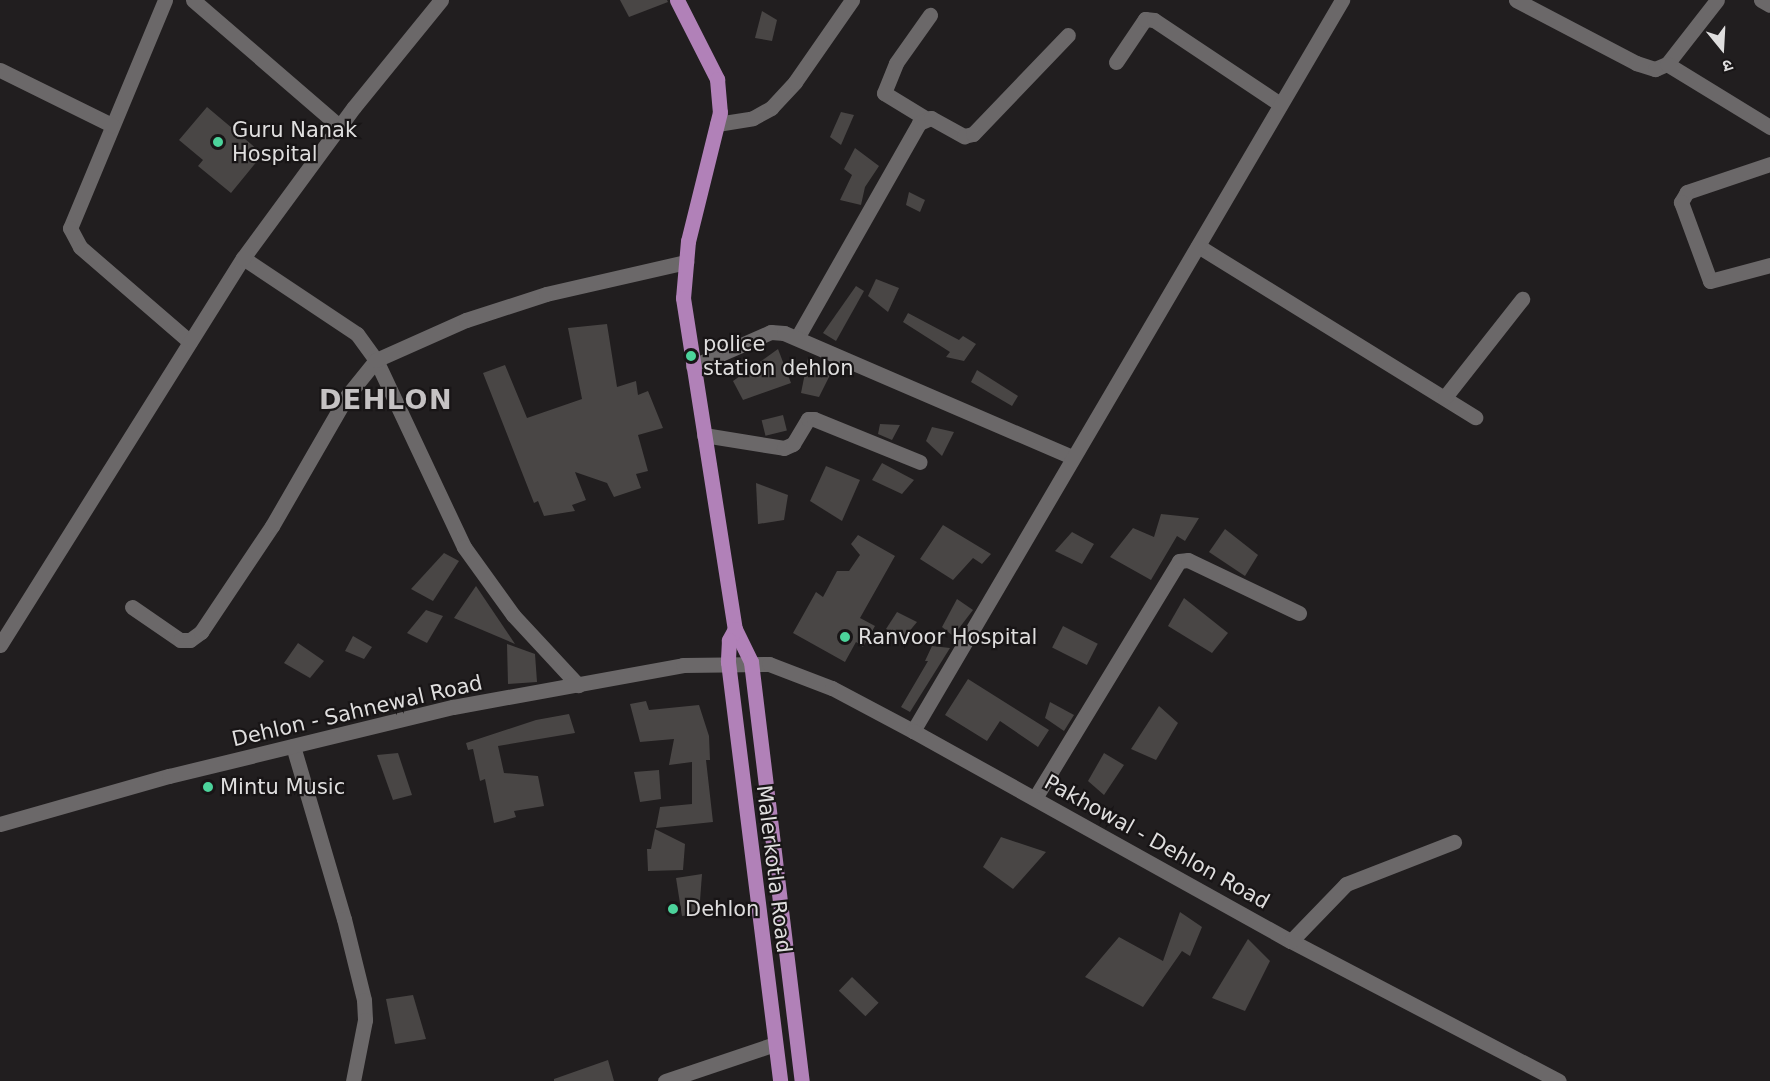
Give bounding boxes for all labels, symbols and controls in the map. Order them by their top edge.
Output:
north arrow [1692,18,1752,78]
text: उ [1720,55,1735,76]
place label: Guru Nanak Hospital [232,117,357,167]
marker: Guru Nanak Hospital [209,133,227,151]
place label: police station dehlon [703,331,853,381]
marker: police station dehlon [684,349,698,363]
district label: DEHLON [319,384,453,416]
place label: Ranvoor Hospital [858,624,1037,650]
marker: Ranvoor Hospital [836,628,854,646]
street label: Dehlon - Sahnewal Road [229,670,485,752]
street label: Pakhowal - Dehlon Road [1040,770,1274,914]
place label: Mintu Music [220,774,345,800]
marker: Mintu Music [201,780,215,794]
street label: Malerkotla Road [751,784,797,954]
place label: Dehlon [685,896,759,922]
marker: Dehlon [666,902,680,916]

